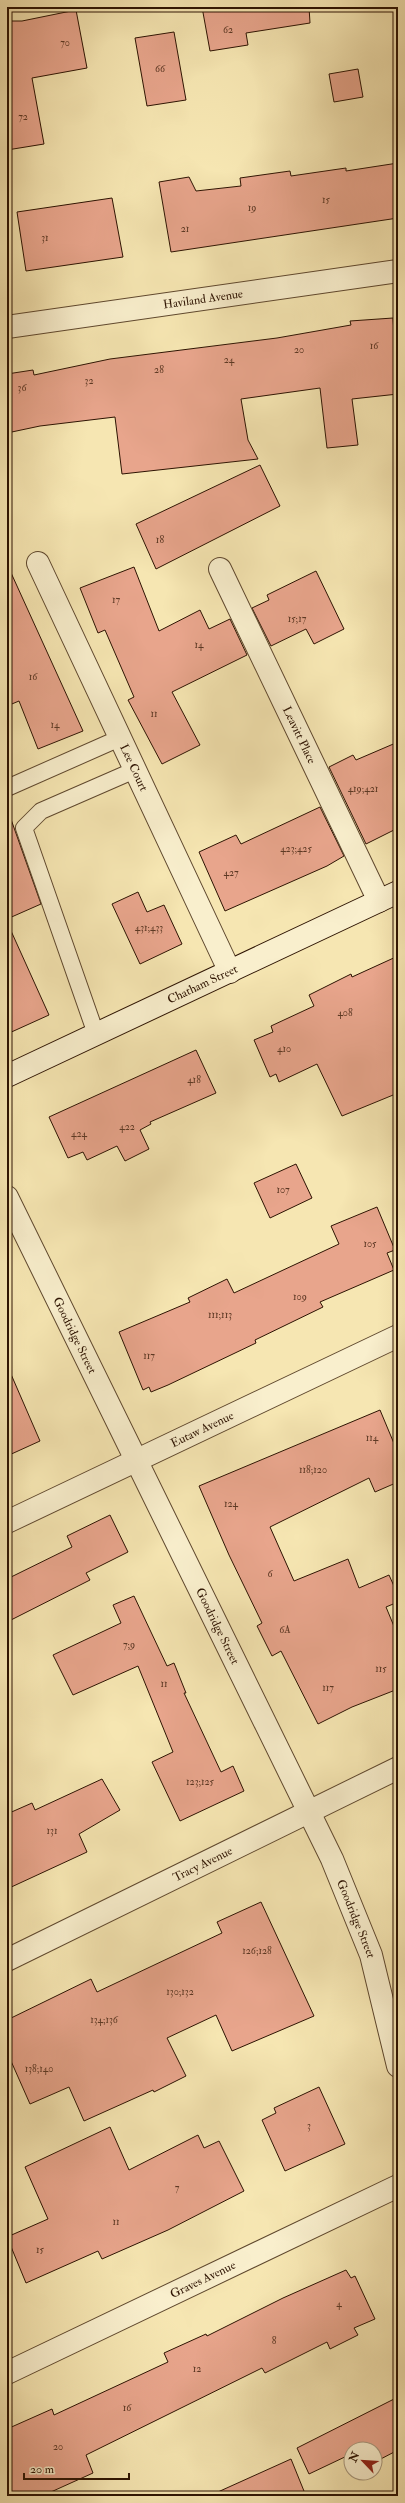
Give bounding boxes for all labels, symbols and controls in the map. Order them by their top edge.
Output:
house number: 62 [223,24,233,36]
house number: 70 [60,37,70,49]
house number: 66 [155,63,166,75]
house number: 72 [18,111,28,123]
house number: 15 [322,194,331,206]
house number: 19 [248,202,256,214]
house number: 21 [181,223,190,235]
house number: 31 [41,232,49,244]
street label: Haviland Avenue [162,286,244,312]
house number: 16 [370,340,379,352]
house number: 20 [294,344,304,356]
house number: 24 [224,354,235,366]
house number: 28 [154,364,164,376]
house number: 32 [85,375,93,387]
house number: 36 [18,382,27,394]
house number: 18 [156,534,164,546]
house number: 17 [112,594,120,606]
house number: 15;17 [288,613,307,625]
house number: 14 [195,639,204,651]
house number: 16 [29,671,38,683]
street label: Leavitt Place [279,704,320,766]
house number: 11 [150,708,158,720]
house number: 14 [51,719,60,731]
street label: Lee Court [117,742,152,794]
house number: 419;421 [348,783,379,795]
house number: 423;425 [280,843,312,855]
house number: 427 [223,867,239,879]
house number: 431;433 [135,922,163,934]
street label: Chatham Street [165,961,240,1007]
house number: 408 [337,1007,353,1019]
house number: 410 [277,1043,291,1055]
house number: 418 [187,1074,201,1086]
house number: 422 [119,1121,135,1133]
house number: 424 [71,1128,88,1140]
house number: 107 [276,1184,290,1196]
house number: 105 [363,1238,377,1250]
house number: 109 [293,1291,307,1303]
street label: Goodridge Street [50,1294,100,1376]
house number: 111;113 [208,1309,232,1321]
house number: 117 [143,1350,155,1362]
street label: Eutaw Avenue [168,1408,236,1451]
house number: 114 [366,1432,379,1444]
house number: 118;120 [299,1464,327,1476]
house number: 124 [224,1498,239,1510]
house number: 6 [267,1568,273,1580]
street label: Goodridge Street [193,1585,243,1667]
house number: 6A [279,1624,291,1636]
house number: 7;9 [123,1639,135,1651]
house number: 115 [375,1663,387,1675]
house number: 11 [160,1678,168,1690]
house number: 117 [322,1682,334,1694]
house number: 123;125 [186,1776,215,1788]
house number: 131 [47,1825,58,1837]
street label: Tracy Avenue [170,1843,235,1885]
street label: Goodridge Street [334,1877,379,1959]
house number: 126;128 [242,1945,272,1957]
house number: 130;132 [166,1986,194,1998]
house number: 134;136 [90,2014,119,2026]
house number: 138;140 [25,2063,53,2075]
house number: 3 [307,2120,311,2132]
house number: 7 [175,2182,180,2194]
house number: 11 [112,2216,120,2228]
house number: 15 [36,2244,45,2256]
street label: Graves Avenue [168,2257,238,2301]
house number: 4 [336,2298,342,2310]
house number: 8 [272,2335,277,2347]
house number: 12 [193,2363,201,2375]
house number: 16 [123,2402,132,2414]
house number: 20 [53,2441,63,2453]
north arrow [343,2441,383,2481]
text: N [346,2449,363,2465]
scale bar [24,2455,129,2481]
text: 20 m [30,2462,55,2477]

